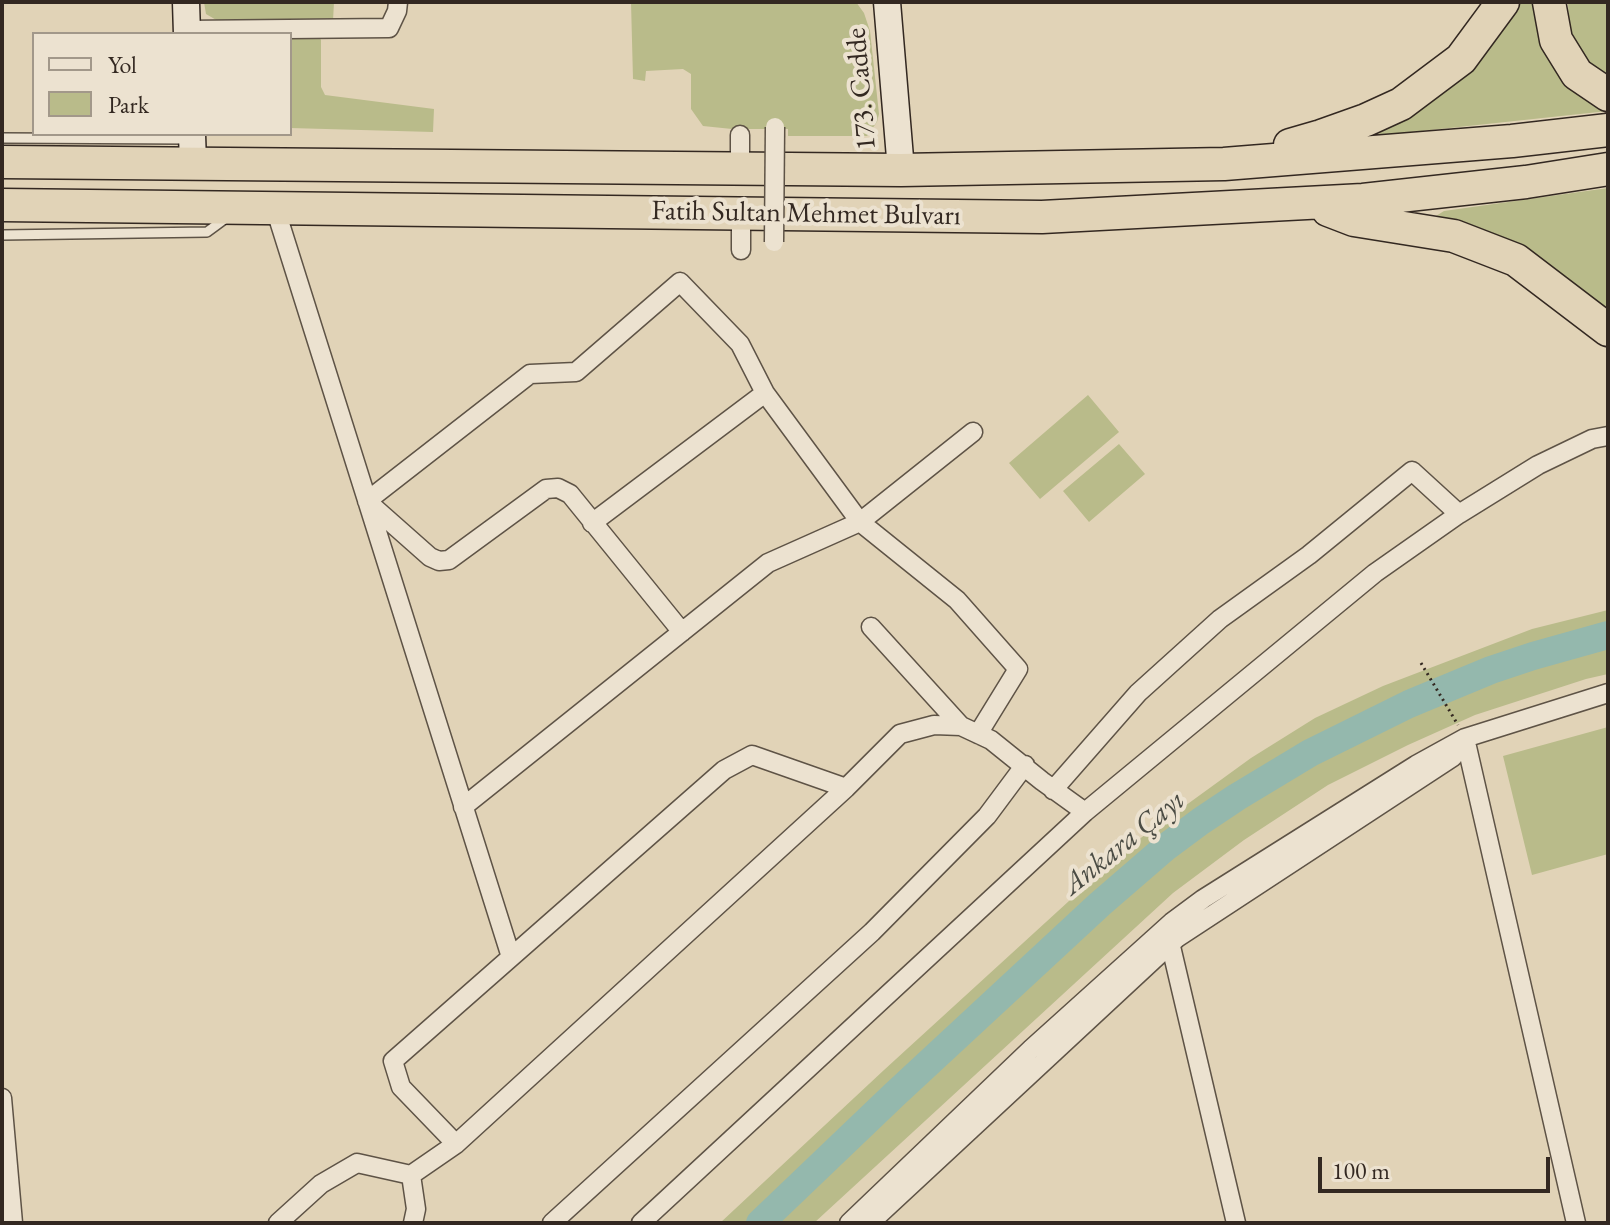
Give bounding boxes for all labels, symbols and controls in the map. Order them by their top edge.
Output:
street label: 173. Cadde [840,26,884,152]
legend [32,32,292,136]
text: Yol [108,49,137,80]
text: Park [108,89,149,120]
street label: Fatih Sultan Mehmet Bulvarı [651,195,961,233]
water label: Ankara Çayı [1056,783,1192,903]
scale bar [1322,1141,1554,1191]
text: 100 m [1332,1155,1390,1186]

